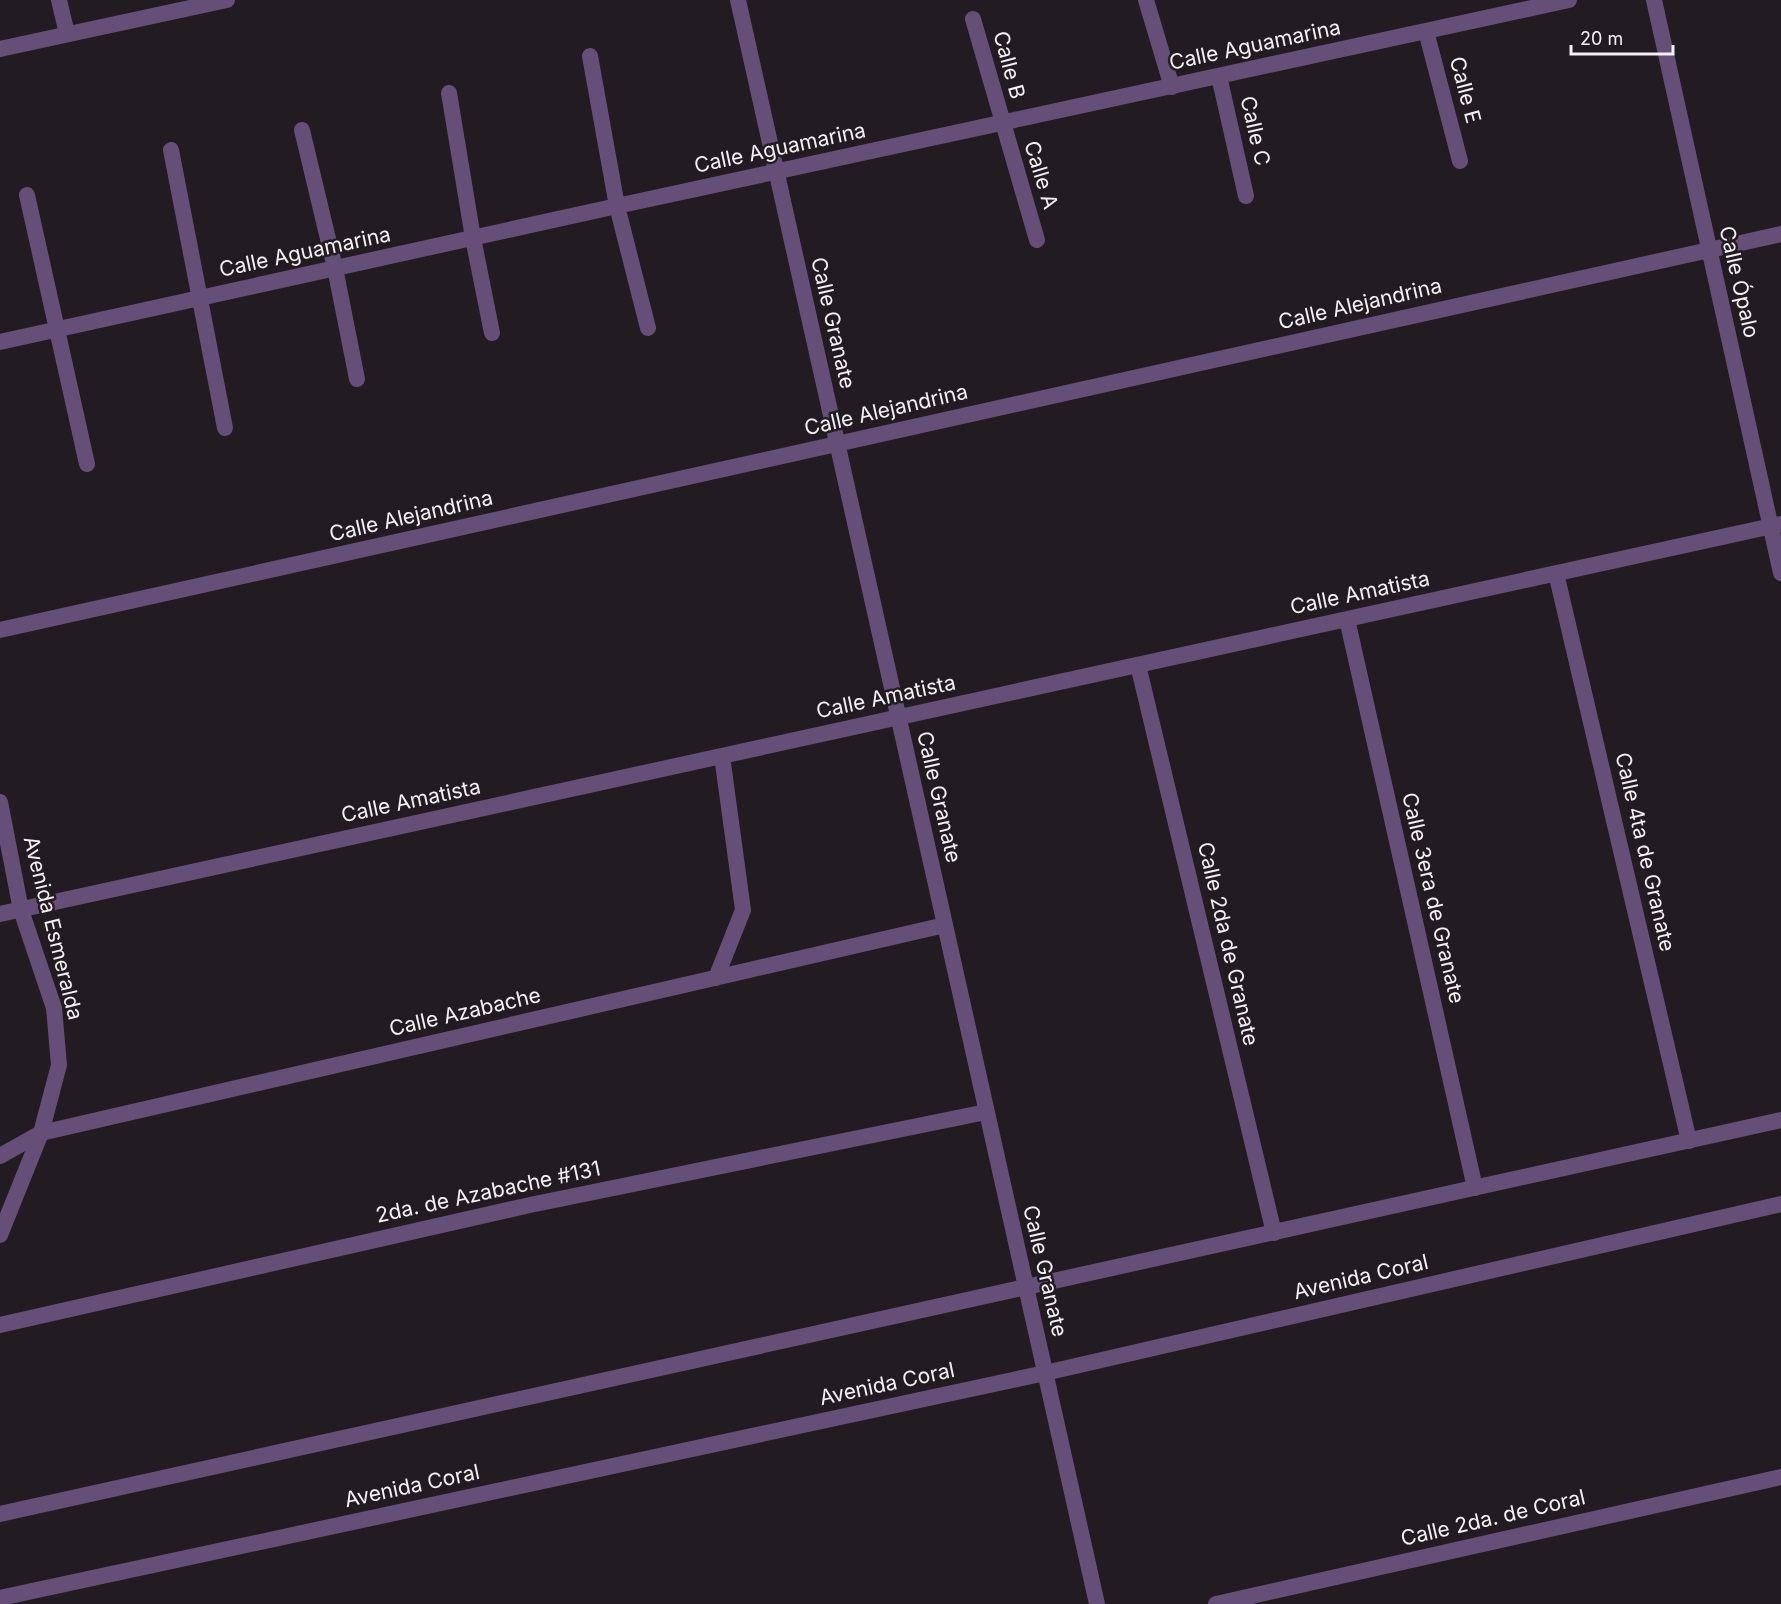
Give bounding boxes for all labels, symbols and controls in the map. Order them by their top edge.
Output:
street label: Calle Aguamarina [1167,14,1343,75]
scale bar [1571,18,1673,56]
street label: Calle B [988,28,1031,102]
text: 20 m [1580,28,1623,49]
street label: Calle E [1445,54,1486,126]
street label: Calle C [1235,94,1276,168]
street label: Calle Aguamarina [692,117,868,178]
street label: Calle A [1019,138,1064,212]
street label: Calle Aguamarina [217,221,393,282]
street label: Calle Ópalo [1714,223,1765,340]
street label: Calle Granate [806,255,861,391]
street label: Calle Alejandrina [1276,273,1444,334]
street label: Calle Alejandrina [802,379,970,440]
street label: Calle Alejandrina [327,485,495,546]
street label: Calle Amatista [1288,566,1432,619]
street label: Calle Amatista [814,670,958,723]
street label: Calle Granate [912,729,967,865]
street label: Calle 4ta de Granate [1610,750,1681,954]
street label: Calle Amatista [339,774,483,827]
street label: Calle 3era de Granate [1397,790,1470,1006]
street label: Avenida Esmeralda [19,833,88,1022]
street label: Calle 2da de Granate [1193,840,1264,1048]
street label: Calle Azabache [387,982,543,1041]
street label: 2da. de Azabache #131 [373,1155,603,1228]
street label: Calle Granate [1018,1203,1073,1339]
street label: Avenida Coral [1291,1249,1431,1304]
street label: Avenida Coral [817,1357,957,1410]
street label: Avenida Coral [342,1459,482,1512]
street label: Calle 2da. de Coral [1398,1484,1588,1551]

